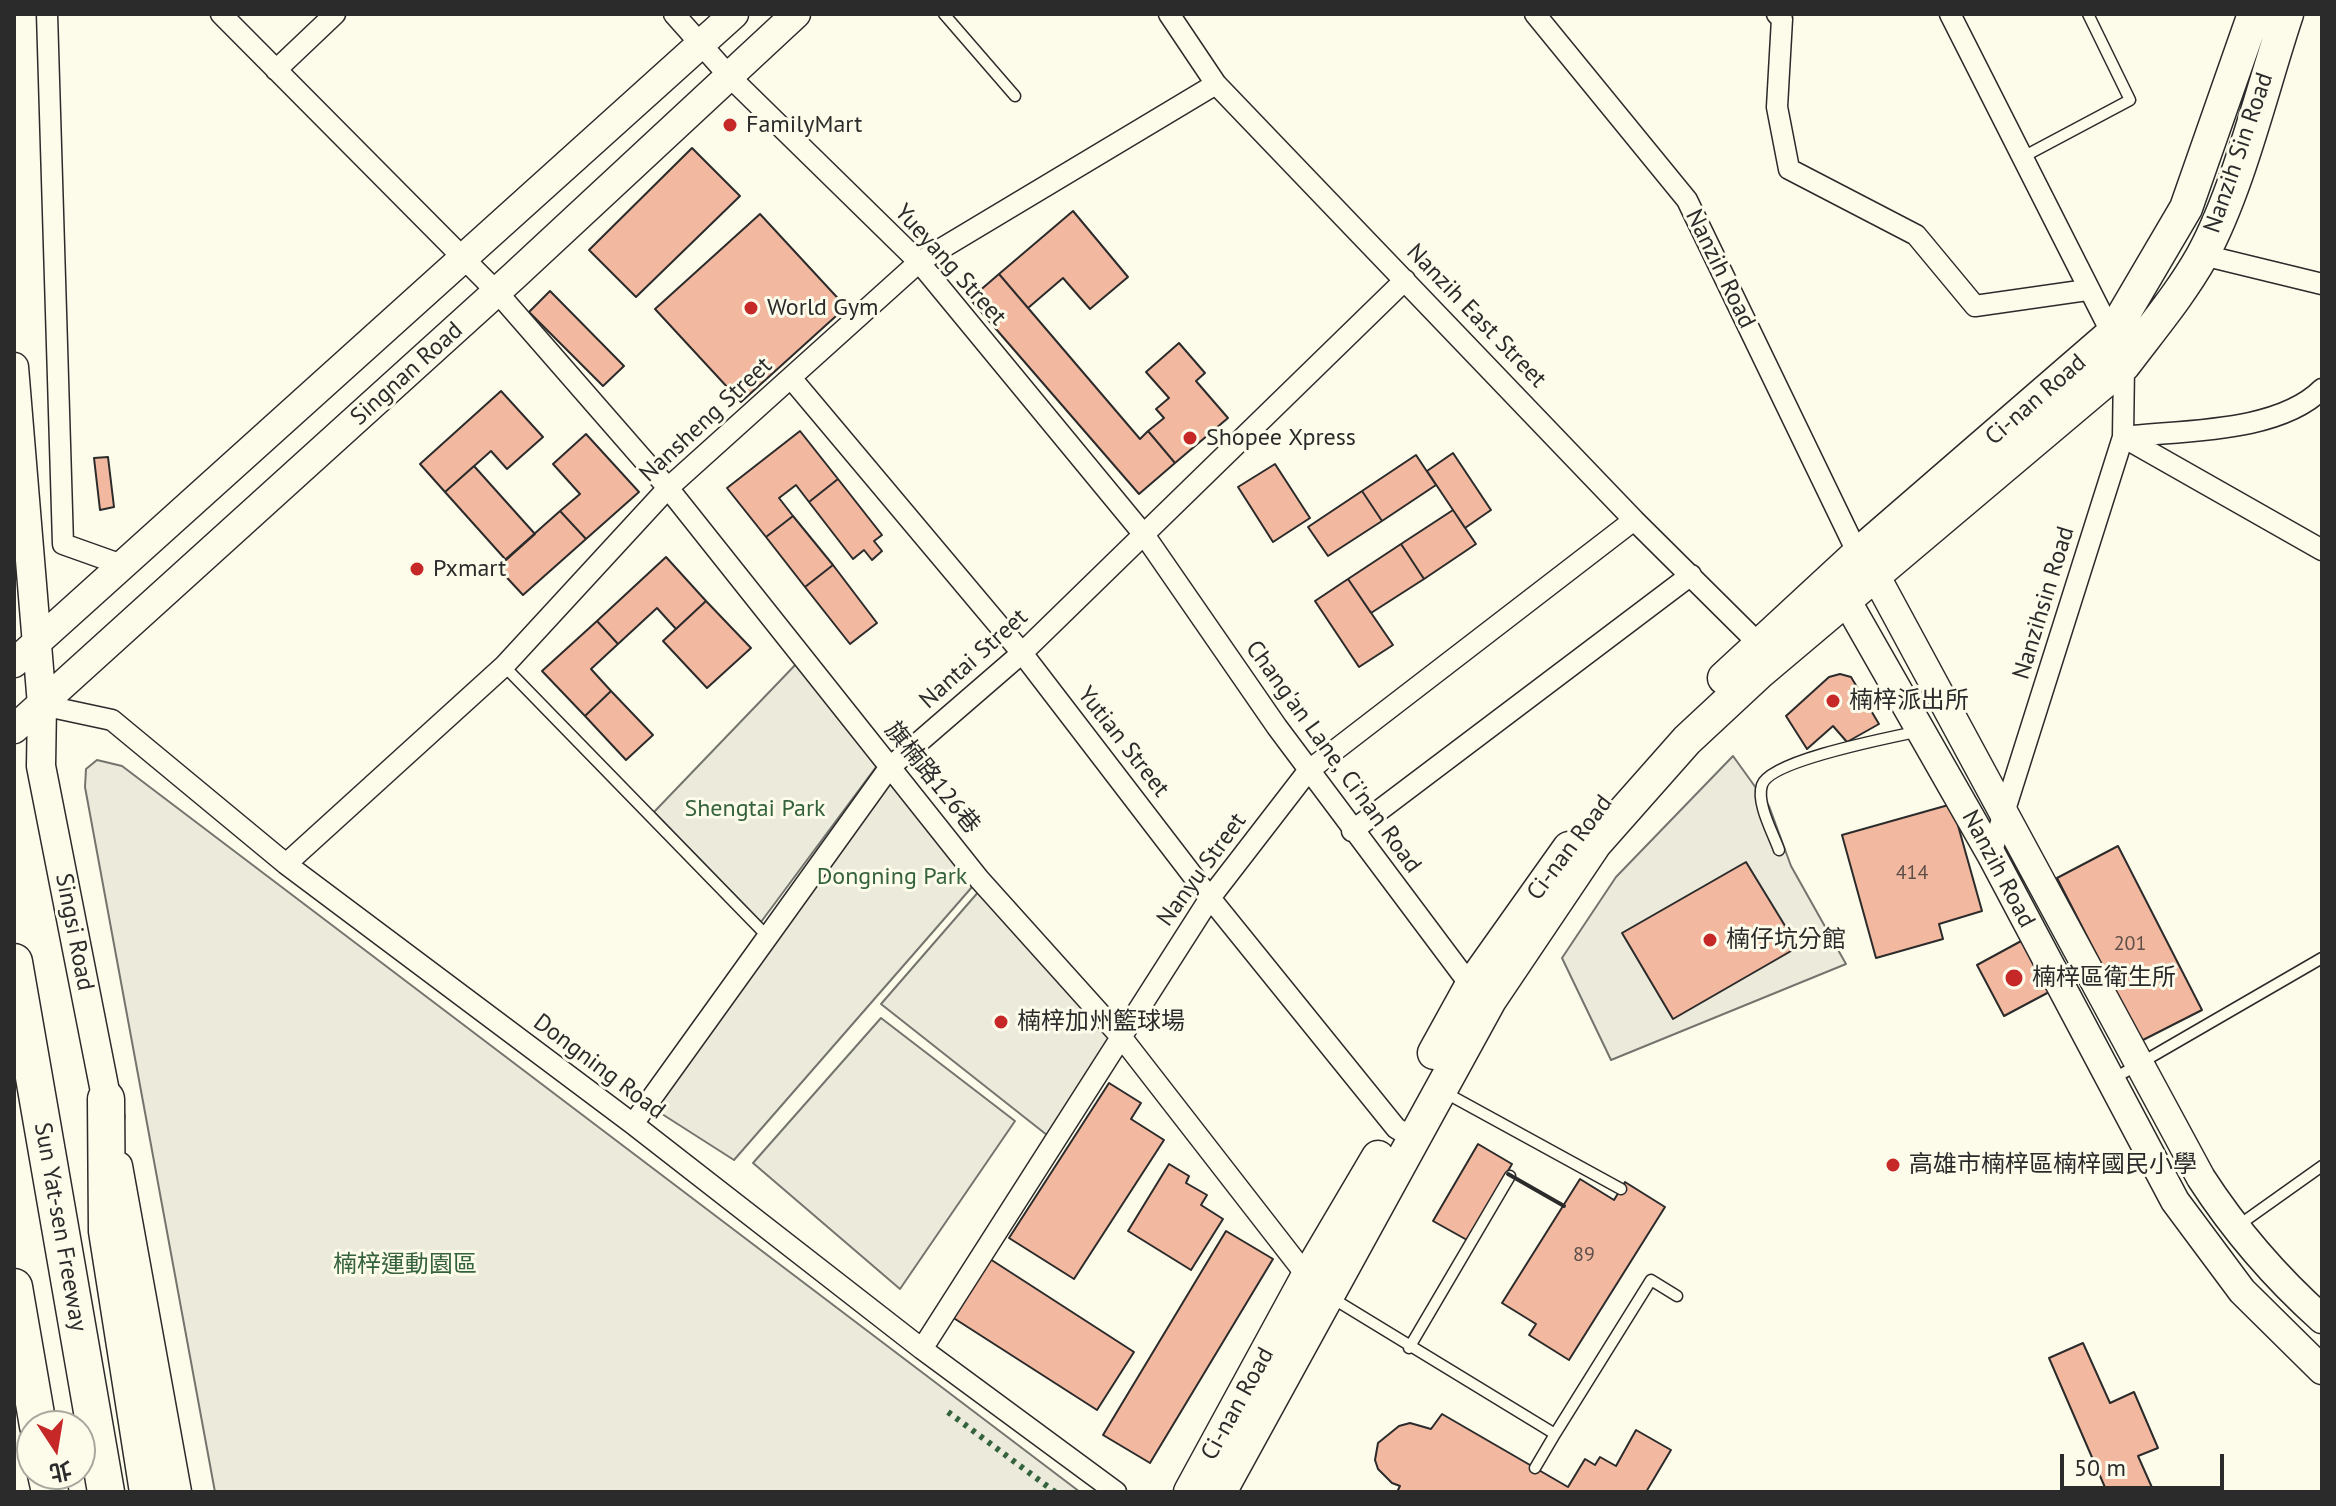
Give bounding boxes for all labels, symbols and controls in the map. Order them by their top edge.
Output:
street label: Nanzih Sin Road [2198,69,2280,237]
place label: FamilyMart [746,111,862,139]
marker: FamilyMart [721,116,739,134]
street label: Yueyang Street [888,198,1012,332]
street label: Nanzih Road [1679,205,1761,333]
street label: Nanzih East Street [1400,238,1552,394]
place label: World Gym [767,294,879,322]
marker: World Gym [742,299,760,317]
street label: Singnan Road [345,316,469,432]
street label: Ci-nan Road [1980,348,2092,452]
street label: Nansheng Street [634,351,778,489]
place label: Shopee Xpress [1206,424,1356,452]
marker: Shopee Xpress [1181,429,1199,447]
street label: Nanzihsin Road [2007,523,2081,683]
place label: Pxmart [433,555,506,583]
marker: Pxmart [408,560,426,578]
street label: Nantai Street [914,603,1034,715]
street label: Chang'an Lane, Ci'nan Road [1239,635,1427,879]
street label: Yutian Street [1071,681,1175,803]
place label: 楠梓派出所 [1849,687,1969,715]
marker: 楠梓派出所 [1824,692,1842,710]
street label: 旗楠路126巷 [878,716,986,840]
street label: Ci-nan Road [1521,790,1619,906]
park label: Shengtai Park [684,795,826,823]
street label: Nanzih Road [1955,805,2041,933]
street label: Nanyu Street [1151,808,1253,932]
house number: 414 [1896,861,1928,885]
park label: Dongning Park [817,863,967,891]
street label: Singsi Road [49,871,99,993]
place label: 楠仔坑分館 [1726,926,1846,954]
marker: 楠仔坑分館 [1701,931,1719,949]
house number: 201 [2114,932,2146,956]
place label: 楠梓區衛生所 [2032,964,2176,992]
marker: 楠梓區衛生所 [2003,967,2025,989]
street label: Dongning Road [527,1008,671,1126]
place label: 楠梓加州籃球場 [1017,1008,1185,1036]
marker: 楠梓加州籃球場 [992,1013,1010,1031]
street label: Sun Yat-sen Freeway [27,1120,93,1334]
place label: 高雄市楠梓區楠梓國民小學 [1909,1151,2197,1179]
marker: 高雄市楠梓區楠梓國民小學 [1884,1156,1902,1174]
house number: 89 [1573,1243,1595,1267]
park label: 楠梓運動園區 [333,1251,477,1279]
street label: Ci-nan Road [1195,1343,1281,1465]
north arrow [16,1410,96,1490]
scale bar [2064,1438,2228,1488]
text: 50 m [2074,1452,2126,1483]
text: 北 [47,1456,74,1488]

